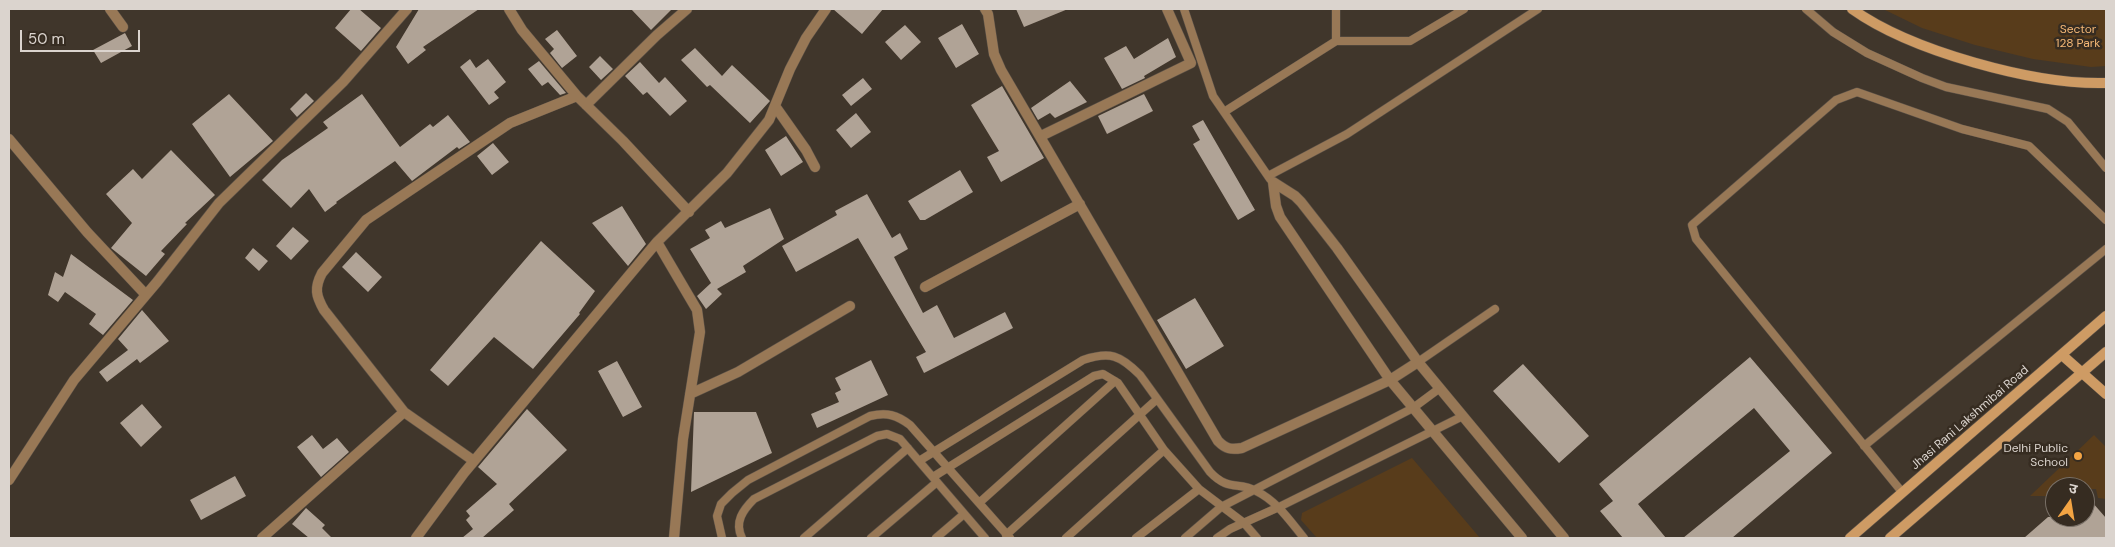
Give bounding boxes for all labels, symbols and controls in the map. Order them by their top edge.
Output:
scale bar [22,20,142,52]
park label: Sector 128 Park [2056,23,2100,51]
text: 50 m [28,29,65,49]
street label: Jhasi Rani Lakshmibai Road [1908,363,2032,473]
place label: Delhi Public School [2004,442,2068,470]
marker: Delhi Public School [2072,450,2084,462]
north arrow [2045,477,2095,527]
text: उ [2067,479,2079,498]

